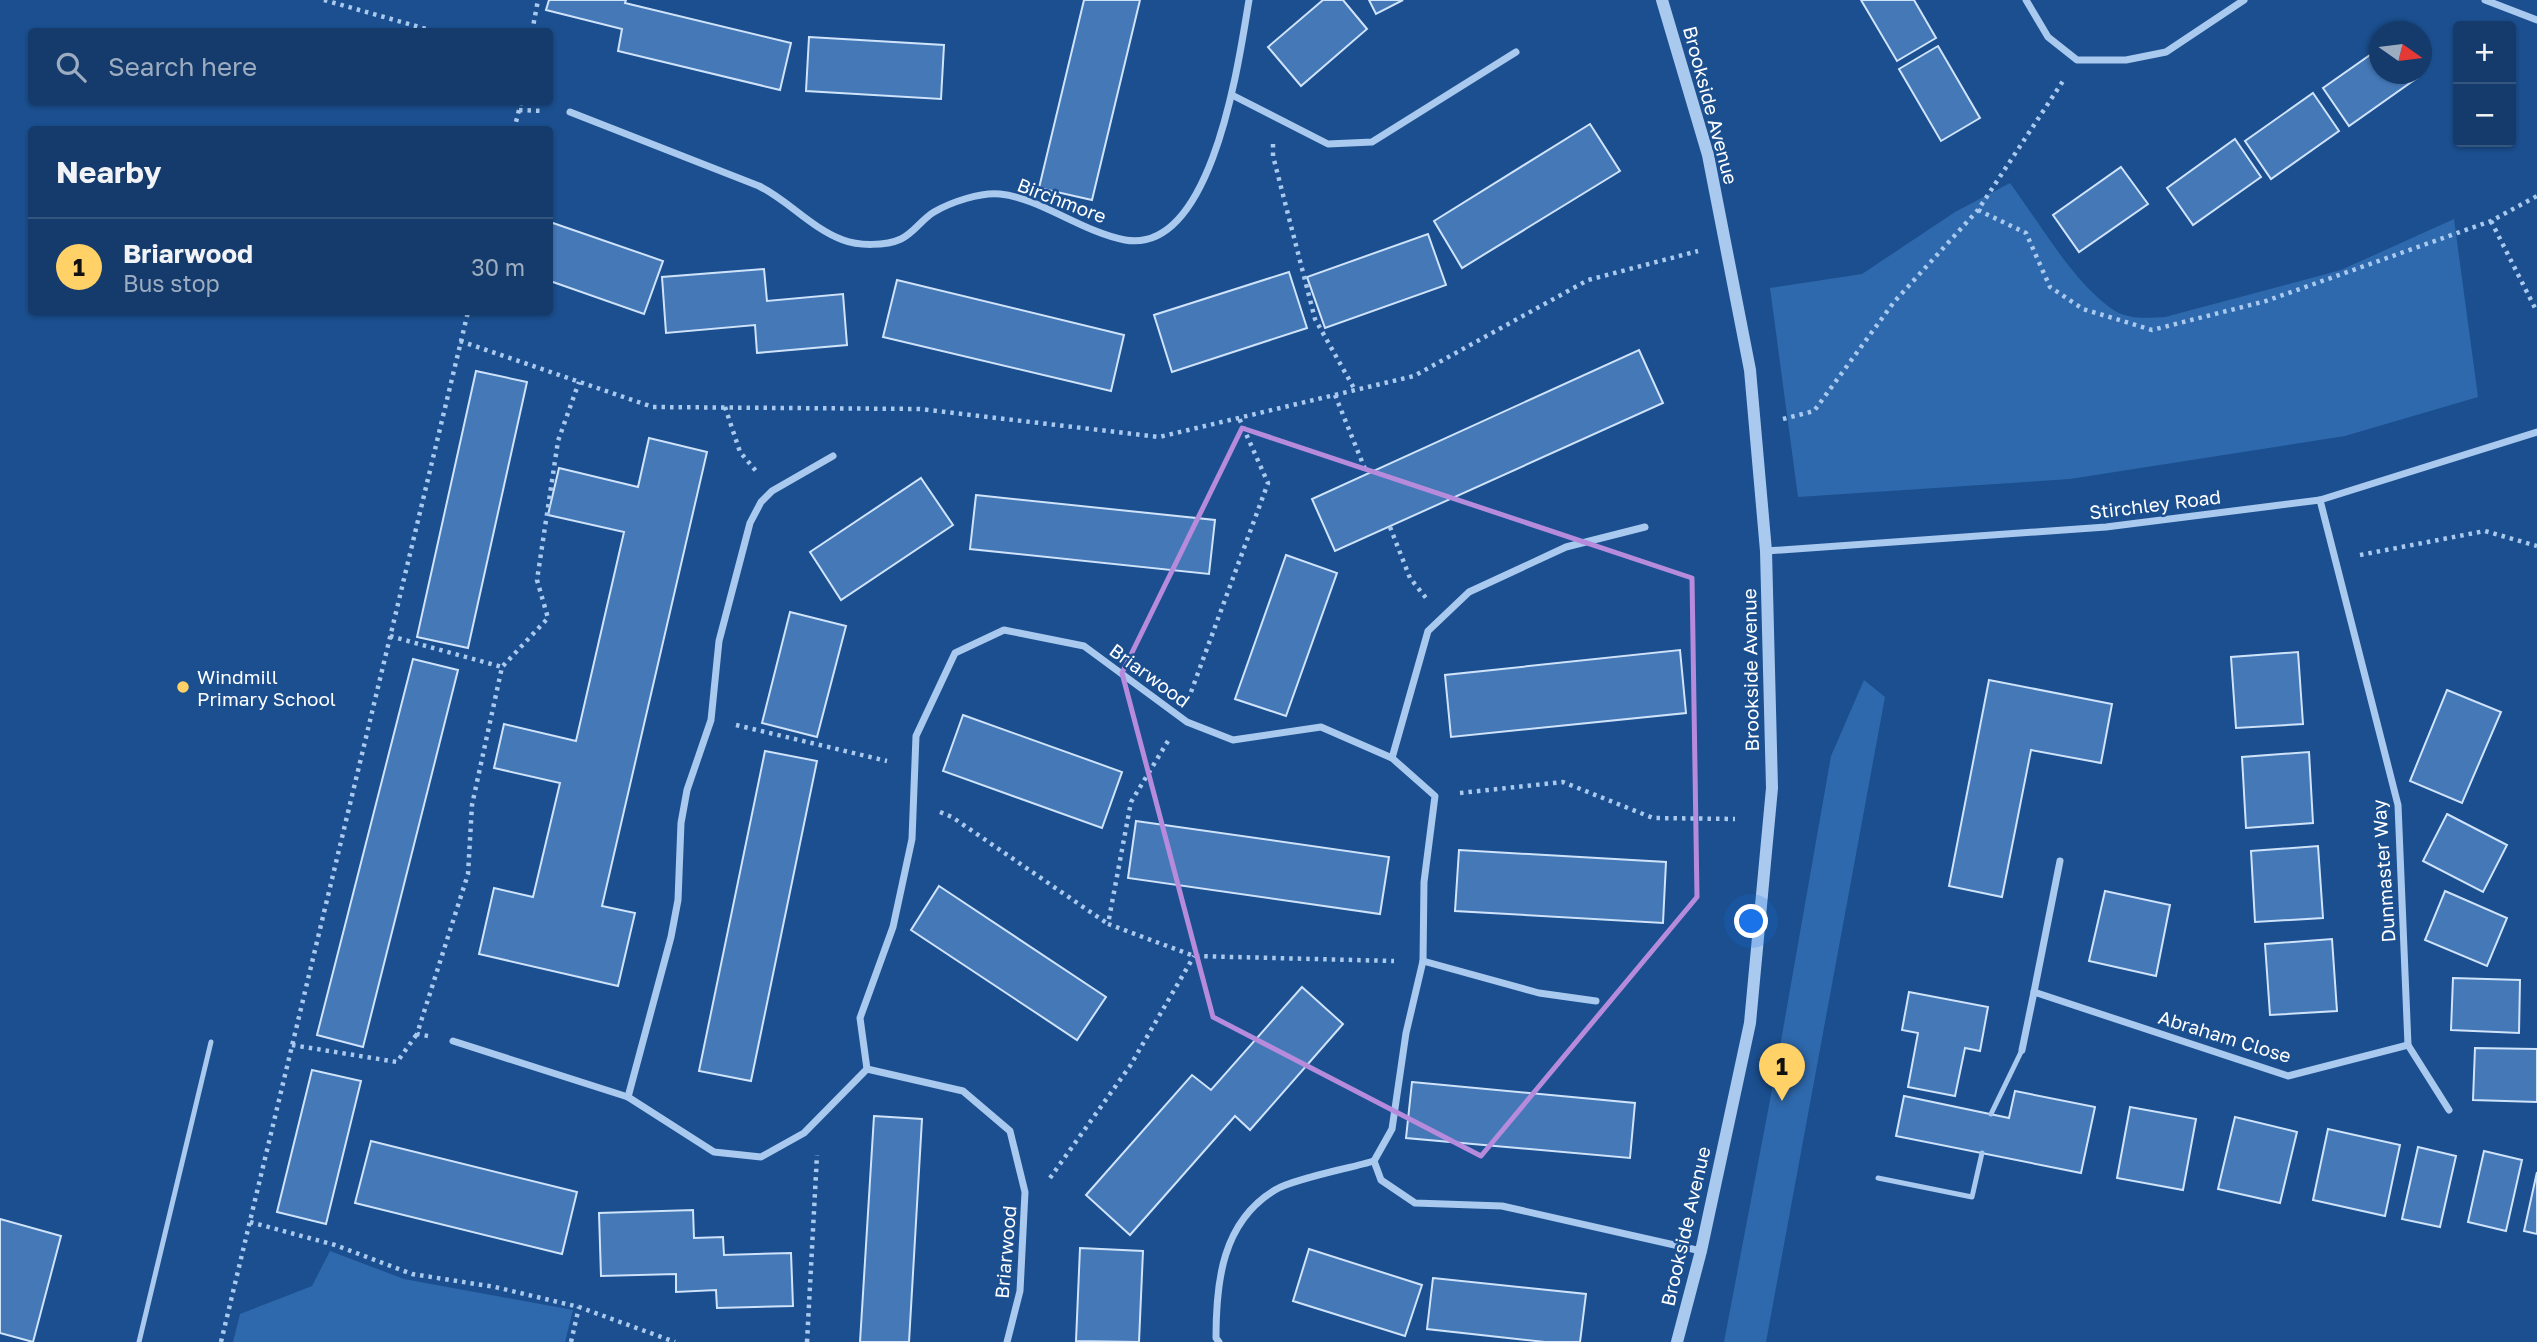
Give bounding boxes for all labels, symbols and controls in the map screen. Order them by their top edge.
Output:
north arrow [2369,21,2432,84]
map controls [2453,21,2516,147]
button: + [2453,21,2516,84]
street label: Brookside Avenue [1679,23,1743,187]
search box [28,28,553,105]
icon: search [52,48,90,86]
text: Search here [108,51,257,82]
button: − [2453,84,2516,147]
text: Nearby [56,154,161,190]
street label: Birchmore [1014,173,1110,227]
text: Briarwood [123,238,253,269]
text: 1 [73,253,85,281]
text: 30 m [471,253,525,281]
text: Bus stop [123,269,220,297]
street label: Stirchley Road [2088,485,2222,523]
street label: Brookside Avenue [1737,588,1763,752]
street label: Briarwood [1105,638,1195,712]
place label: Windmill Primary School [197,665,336,710]
marker: Windmill Primary School [175,679,191,695]
street label: Dunmaster Way [2367,798,2399,943]
your location [1734,904,1768,938]
street label: Abraham Close [2156,1005,2294,1067]
pin: 1 [1759,1043,1805,1101]
street label: Brookside Avenue [1655,1144,1715,1308]
street label: Briarwood [989,1204,1021,1300]

